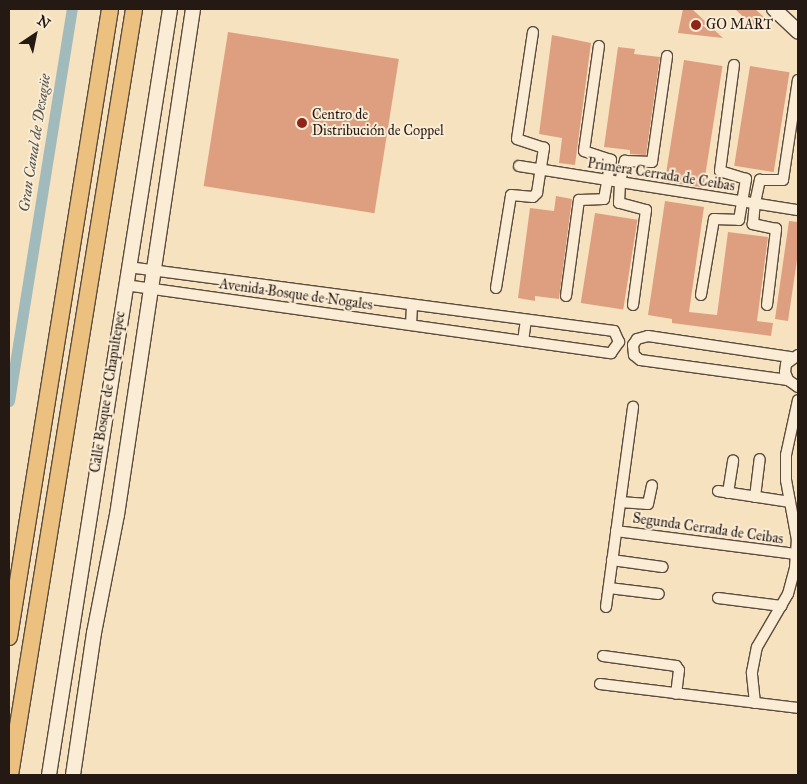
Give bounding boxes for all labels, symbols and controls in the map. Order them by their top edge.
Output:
north arrow [10,10,60,60]
text: N [34,12,53,33]
place label: GO MART [706,17,773,33]
marker: GO MART [690,19,702,31]
water label: Gran Canal de Desagüe [15,73,55,213]
place label: Centro de Distribución de Coppel [312,107,444,140]
marker: Centro de Distribución de Coppel [296,117,308,129]
street label: Primera Cerrada de Ceibas [586,155,736,195]
street label: Avenida Bosque de Nogales [218,276,374,314]
street label: Calle Bosque de Chapultepec [87,310,129,474]
street label: Segunda Cerrada de Ceibas [631,510,785,548]

